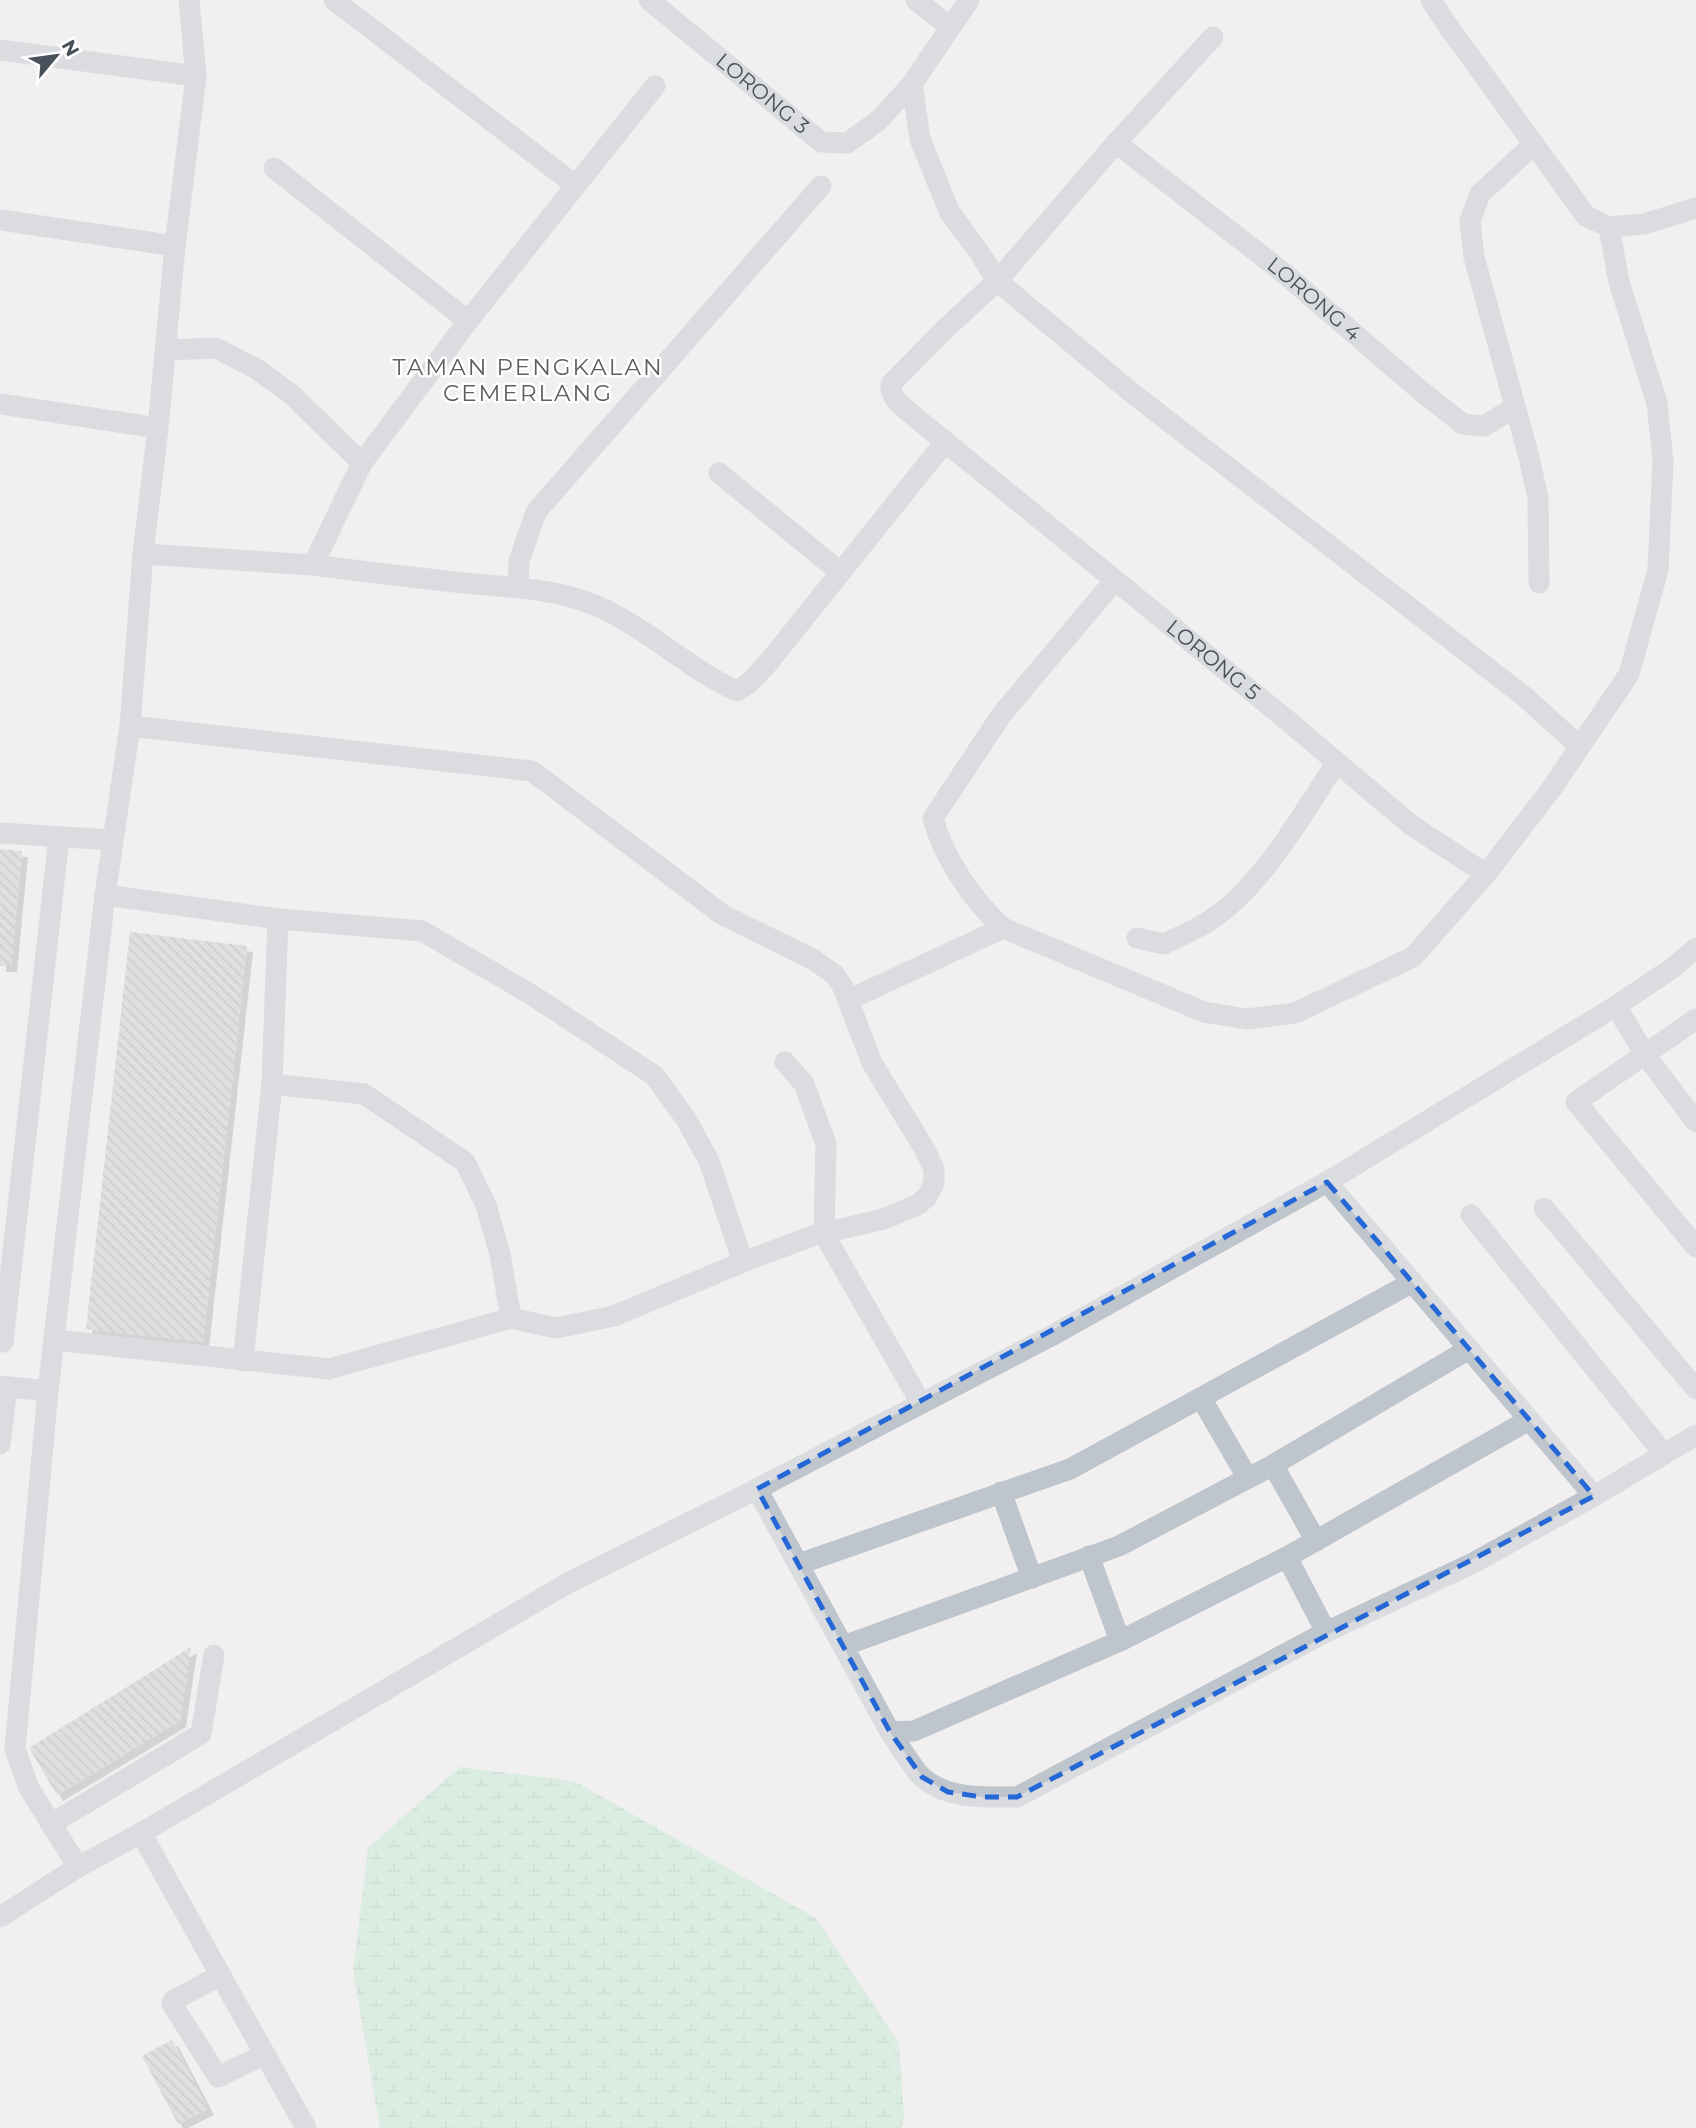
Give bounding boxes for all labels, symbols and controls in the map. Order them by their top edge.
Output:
north arrow [21,21,91,91]
text: N [57,36,84,60]
street label: LORONG 3 [711,48,814,139]
street label: LORONG 4 [1262,252,1366,346]
district label: TAMAN PENGKALAN CEMERLANG [392,353,664,407]
street label: LORONG 5 [1162,614,1265,705]

